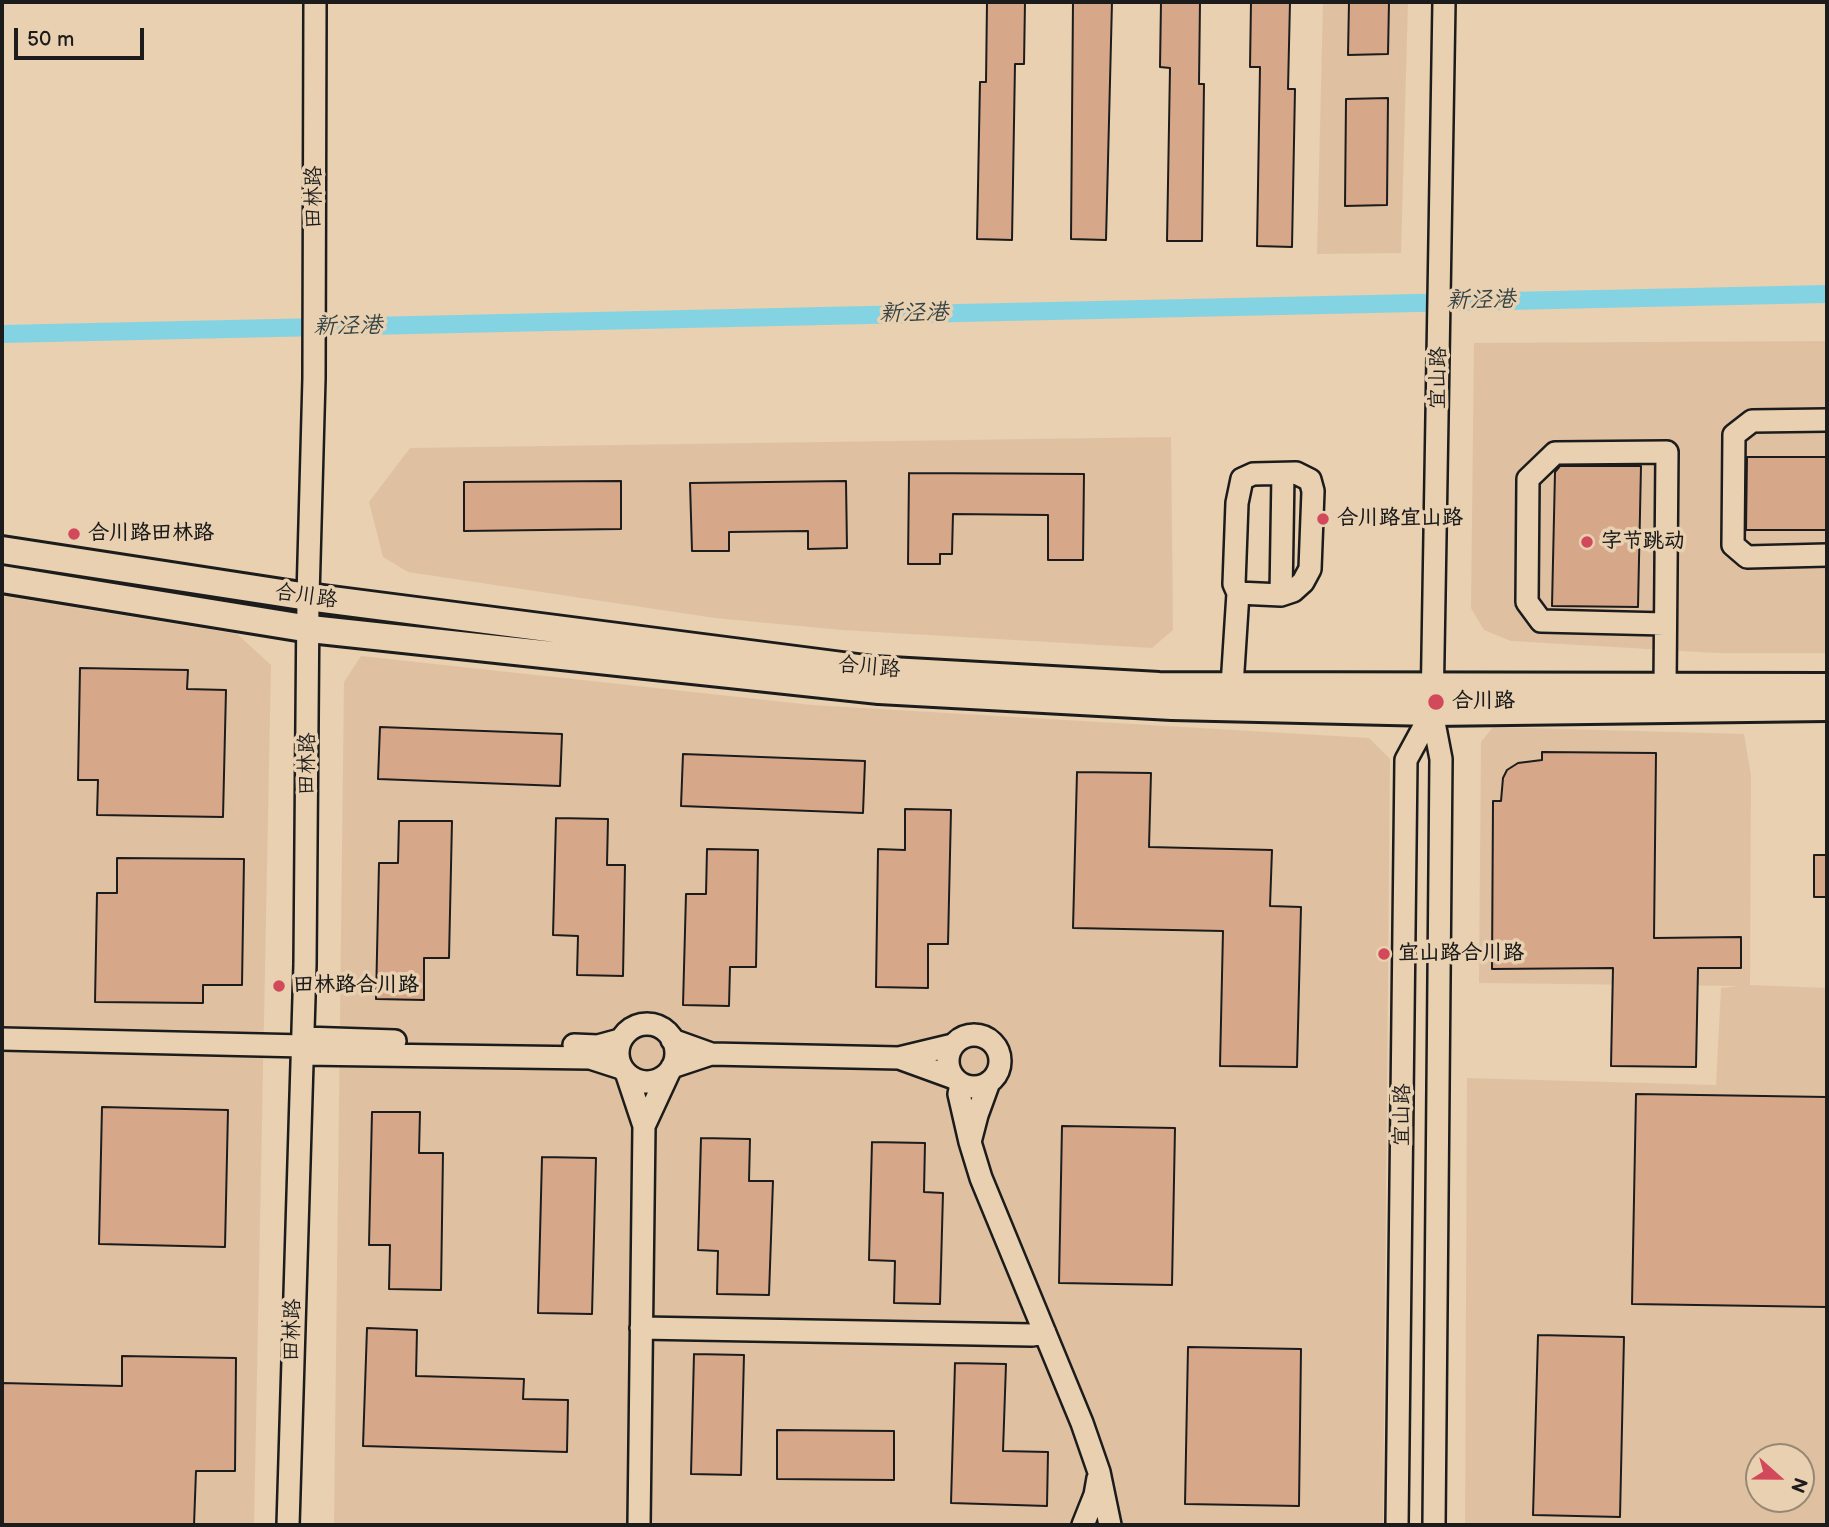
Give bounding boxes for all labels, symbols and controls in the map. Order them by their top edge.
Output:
scale bar [18,14,147,58]
text: 50 m [27,27,74,52]
street label: 田林路 [302,166,328,228]
water label: 新泾港 [1446,287,1516,315]
water label: 新泾港 [879,300,949,328]
water label: 新泾港 [313,313,383,341]
street label: 宜山路 [1426,346,1452,410]
place label: 合川路宜山路 [1337,506,1463,532]
marker: 合川路宜山路 [1315,511,1331,527]
place label: 合川路田林路 [88,521,214,547]
marker: 合川路田林路 [66,526,82,542]
place label: 字节跳动 [1601,529,1685,555]
marker: 字节跳动 [1579,534,1595,550]
street label: 合川路 [273,580,339,614]
street label: 合川路 [837,653,901,683]
place label: 合川路 [1452,689,1515,715]
marker: 合川路 [1426,692,1446,712]
street label: 田林路 [295,732,321,796]
place label: 宜山路合川路 [1398,941,1524,967]
marker: 宜山路合川路 [1376,946,1392,962]
place label: 田林路合川路 [293,973,419,999]
marker: 田林路合川路 [271,978,287,994]
street label: 宜山路 [1390,1083,1416,1147]
street label: 田林路 [279,1298,307,1362]
north arrow [1745,1443,1815,1513]
text: N [1785,1474,1812,1496]

